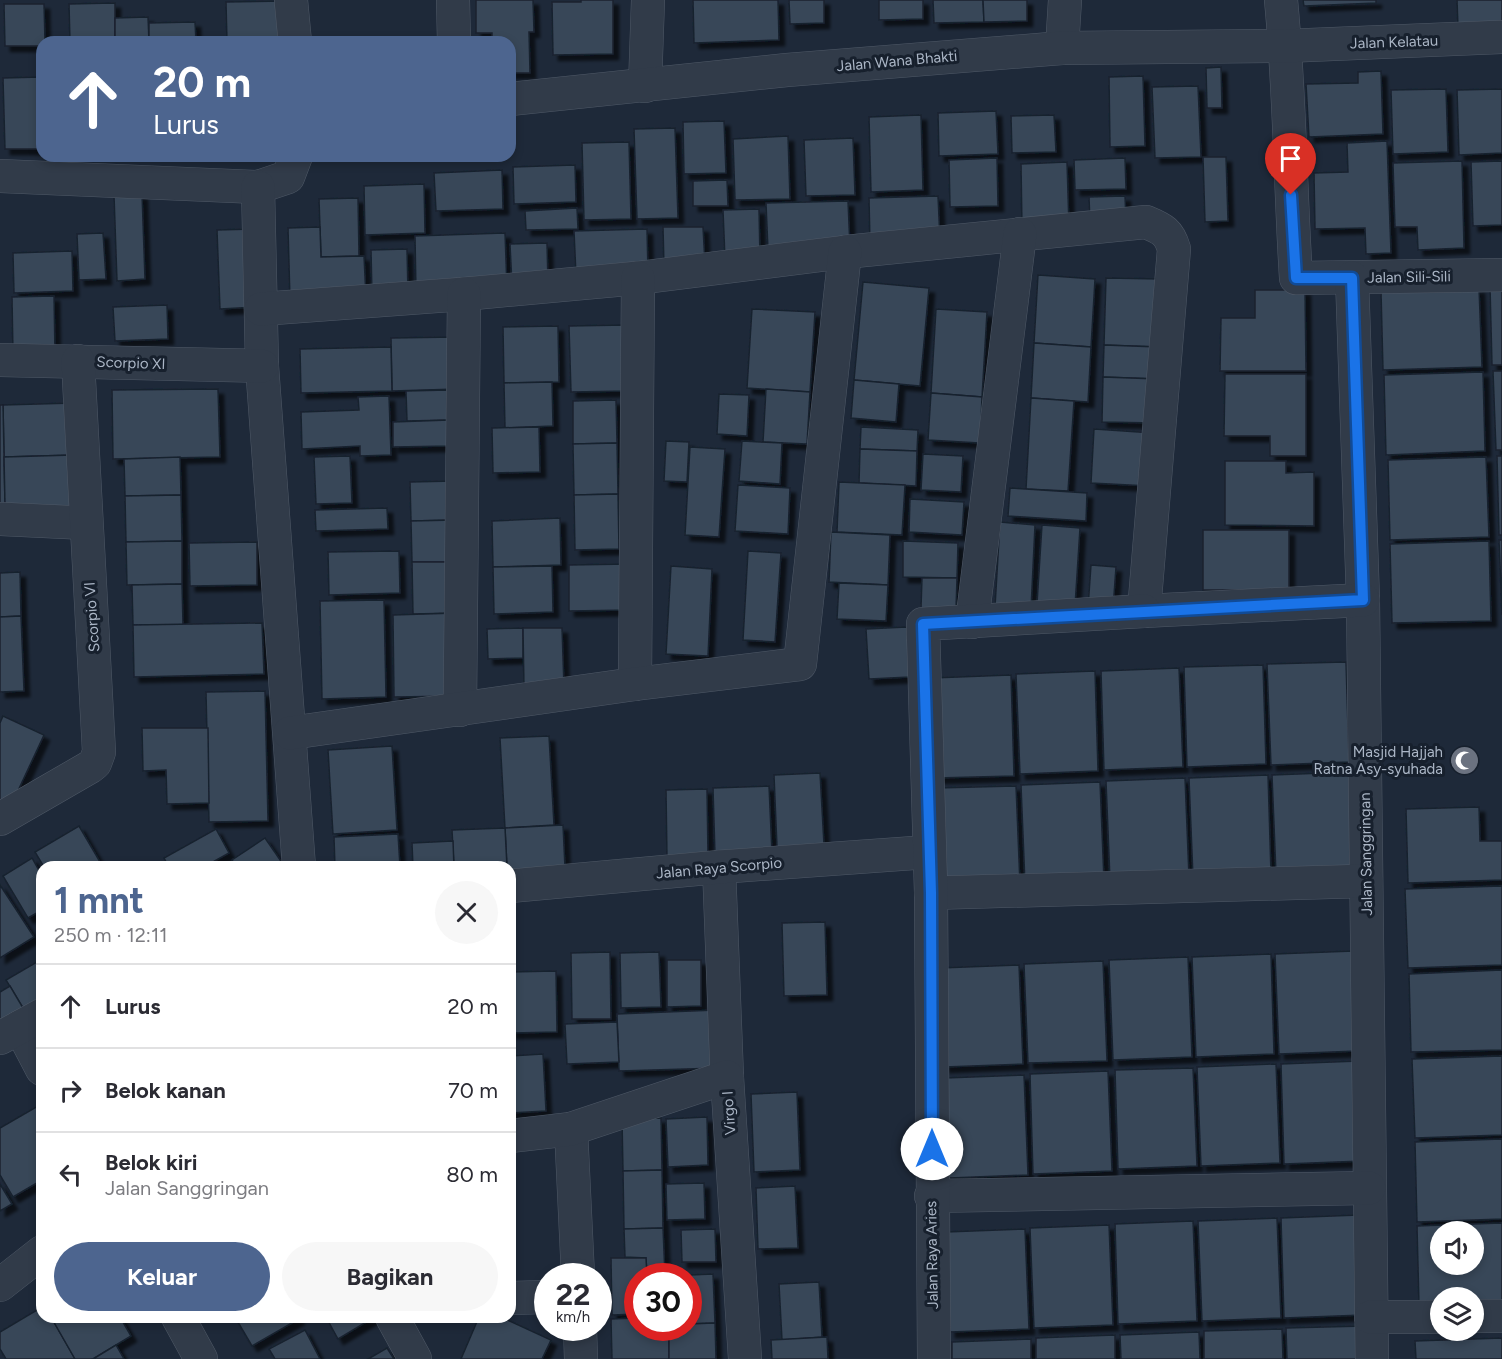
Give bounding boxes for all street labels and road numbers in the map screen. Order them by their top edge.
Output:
street label: Jalan Kelatau [1350,31,1438,53]
street label: Jalan Wana Bhakti [836,47,958,75]
street label: Jalan Sili-Sili [1367,267,1451,287]
street label: Scorpio XI [96,353,166,373]
street label: Scorpio VI [81,581,103,653]
street label: Jalan Sanggringan [1356,792,1376,916]
street label: Jalan Raya Scorpio [655,853,783,882]
street label: Virgo I [718,1090,740,1136]
street label: Jalan Raya Aries [922,1201,942,1309]

